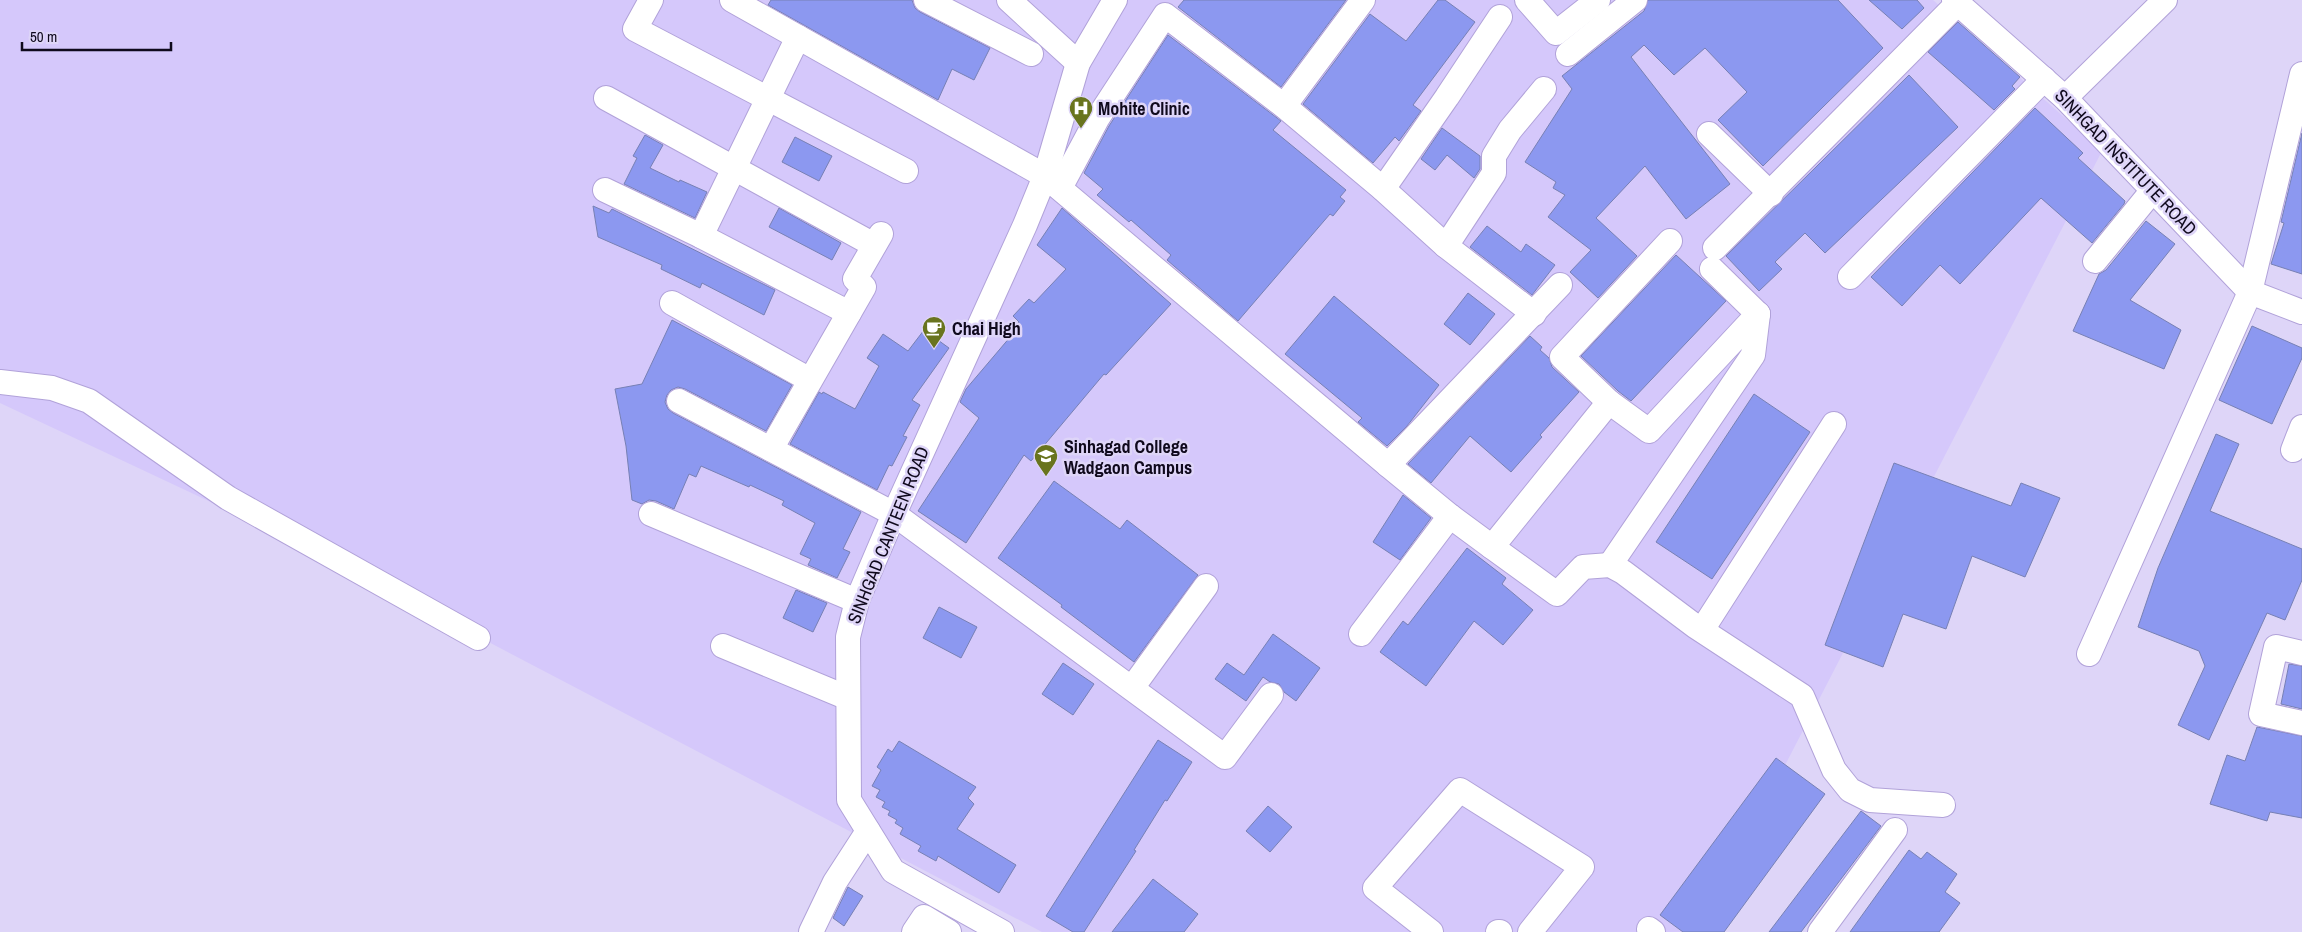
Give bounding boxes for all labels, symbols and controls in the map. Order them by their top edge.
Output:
scale bar [22,20,171,52]
text: 50 m [30,26,57,47]
street label: SINHGAD INSTITUTE ROAD [2049,83,2203,241]
hospital icon: Mohite Clinic [1068,95,1094,129]
place label: Mohite Clinic [1098,96,1190,121]
cafe icon: Chai High [921,315,947,349]
place label: Chai High [952,316,1021,341]
place label: Sinhagad College Wadgaon Campus [1064,434,1192,480]
street label: SINHGAD CANTEEN ROAD [841,443,935,627]
school or university icon: Sinhagad College Wadgaon Campus [1033,443,1059,477]

